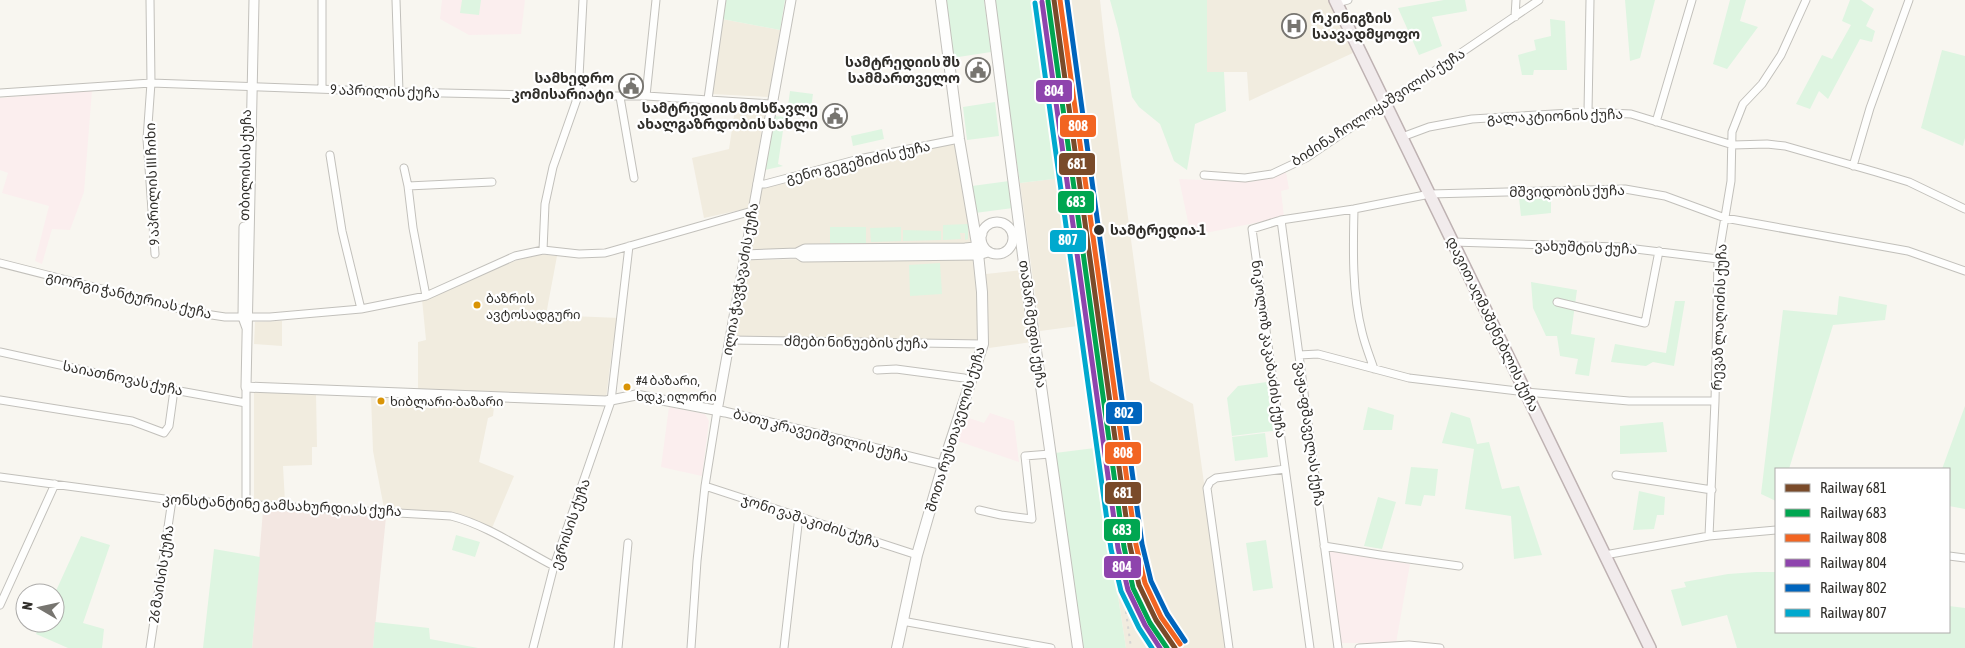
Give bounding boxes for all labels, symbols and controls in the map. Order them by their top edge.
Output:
place label: რკინიგზის საავადმყოფო [1312,10,1420,43]
hospital icon: რკინიგზის საავადმყოფო [1281,13,1307,39]
street label: ბიძინა ჩოლოყაშვილის ქუჩა [1288,45,1468,170]
place label: სამტრედიის შს სამმართველო [845,54,960,87]
public building icon: სამტრედიის შს სამმართველო [965,57,991,83]
place label: სამხედრო კომისარიატი [511,70,614,103]
public building icon: სამხედრო კომისარიატი [618,73,644,99]
line badge: 804 [1035,79,1073,103]
street label: 9 აპრილის ქუჩა [330,81,440,102]
text: 804 [1044,83,1064,99]
place label: სამტრედიის მოსწავლე ახალგაზრდობის სახლი [637,100,818,133]
public building icon: სამტრედიის მოსწავლე ახალგაზრდობის სახლი [822,103,848,129]
street label: გალაკტიონის ქუჩა [1487,106,1623,127]
street label: თბილისის ქუჩა [236,109,255,221]
line badge: 808 [1059,114,1097,138]
text: 808 [1068,118,1088,134]
street label: 9 აპრილის III ჩიხი [142,122,163,246]
street label: გენო გეგეშიძის ქუჩა [784,138,932,187]
line badge: 681 [1058,152,1096,176]
text: 681 [1067,156,1087,172]
street label: მშვიდობის ქუჩა [1509,182,1625,201]
line badge: 683 [1057,190,1095,214]
text: 683 [1066,194,1086,210]
street label: ილია ჭავჭავაძის ქუჩა [719,201,762,357]
place label: სამტრედია-1 [1110,222,1206,239]
marker: სამტრედია-1 [1092,223,1106,237]
line badge: 807 [1049,229,1087,253]
text: 807 [1058,232,1078,248]
street label: დავით აღმაშენებლის ქუჩა [1443,234,1542,415]
street label: ვახუშტის ქუჩა [1534,237,1638,258]
street label: რევაზ ლაღიძის ქუჩა [1708,243,1731,391]
street label: თამარ მეფის ქუჩა [1015,259,1050,389]
street label: ნიკოლოზ კაკაბაძის ქუჩა [1248,259,1289,439]
street label: გიორგი ჭანტურიას ქუჩა [44,268,214,323]
place label: ბაზრის ავტოსადგური [486,291,581,323]
marker: ბაზრის ავტოსადგური [472,300,482,310]
street label: ძმები ნინუების ქუჩა [784,333,928,352]
street label: შოთა რუსთაველის ქუჩა [922,344,989,514]
street label: საიათნოვას ქუჩა [61,357,185,400]
street label: ვაჟა-ფშაველას ქუჩა [1291,361,1328,507]
place label: #4 ბაზარი, ხდკ, ილორი [636,373,717,405]
marker: #4 ბაზარი, ხდკ, ილორი [622,382,632,392]
place label: ხიბლარი-ბაზარი [390,394,503,410]
marker: ხიბლარი-ბაზარი [376,396,386,406]
line badge: 802 [1105,401,1143,425]
street label: ბათუ კრავეიშვილის ქუჩა [731,405,910,466]
text: 802 [1114,405,1134,421]
line badge: 808 [1104,441,1142,465]
text: 808 [1113,445,1133,461]
legend [1775,468,1950,633]
street label: ეგრისის ქუჩა [547,476,594,572]
text: Railway 681 [1820,479,1887,496]
line badge: 681 [1104,481,1142,505]
text: 681 [1113,485,1133,501]
street label: კონსტანტინე გამსახურდიას ქუჩა [162,491,402,520]
street label: ჯონი ვაშაკიძის ქუჩა [739,491,882,552]
text: Railway 683 [1820,504,1887,521]
line badge: 683 [1103,518,1141,542]
text: 683 [1112,522,1132,538]
street label: 26 მაისის ქუჩა [145,524,178,624]
text: Railway 808 [1820,529,1887,546]
text: Railway 804 [1820,554,1887,571]
line badge: 804 [1103,555,1142,579]
text: 804 [1112,559,1132,575]
text: Railway 802 [1820,579,1887,596]
north arrow [15,583,65,633]
text: N [19,601,36,611]
text: Railway 807 [1820,604,1887,621]

